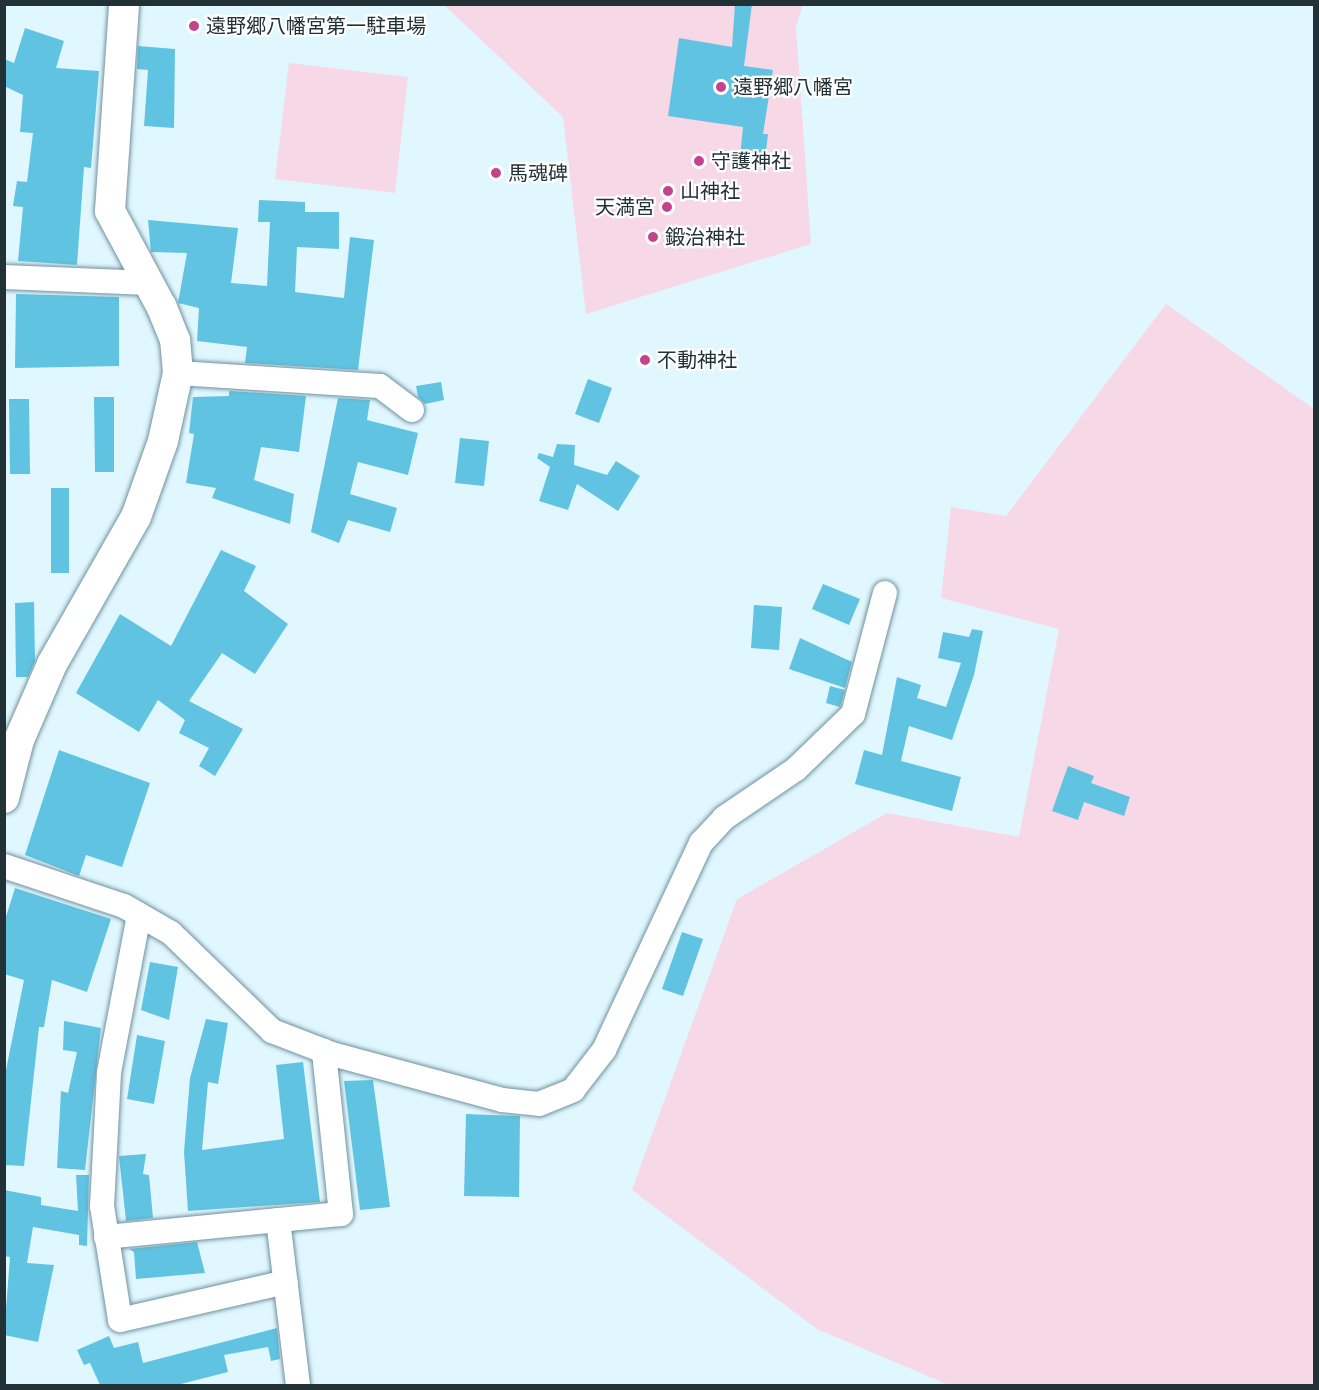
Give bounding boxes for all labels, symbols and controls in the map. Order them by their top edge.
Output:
place label: 遠野郷八幡宮第一駐車場 [206,14,426,38]
marker: 遠野郷八幡宮第一駐車場 [187,19,201,33]
place label: 遠野郷八幡宮 [733,75,853,99]
marker: 遠野郷八幡宮 [714,80,728,94]
place label: 守護神社 [711,149,791,173]
marker: 守護神社 [692,154,706,168]
place label: 馬魂碑 [508,161,568,185]
marker: 馬魂碑 [489,166,503,180]
place label: 山神社 [680,179,740,203]
marker: 山神社 [661,184,675,198]
place label: 天満宮 [595,195,655,219]
marker: 天満宮 [660,200,674,214]
place label: 鍛治神社 [665,225,745,249]
marker: 鍛治神社 [646,230,660,244]
place label: 不動神社 [657,348,737,372]
marker: 不動神社 [638,353,652,367]

